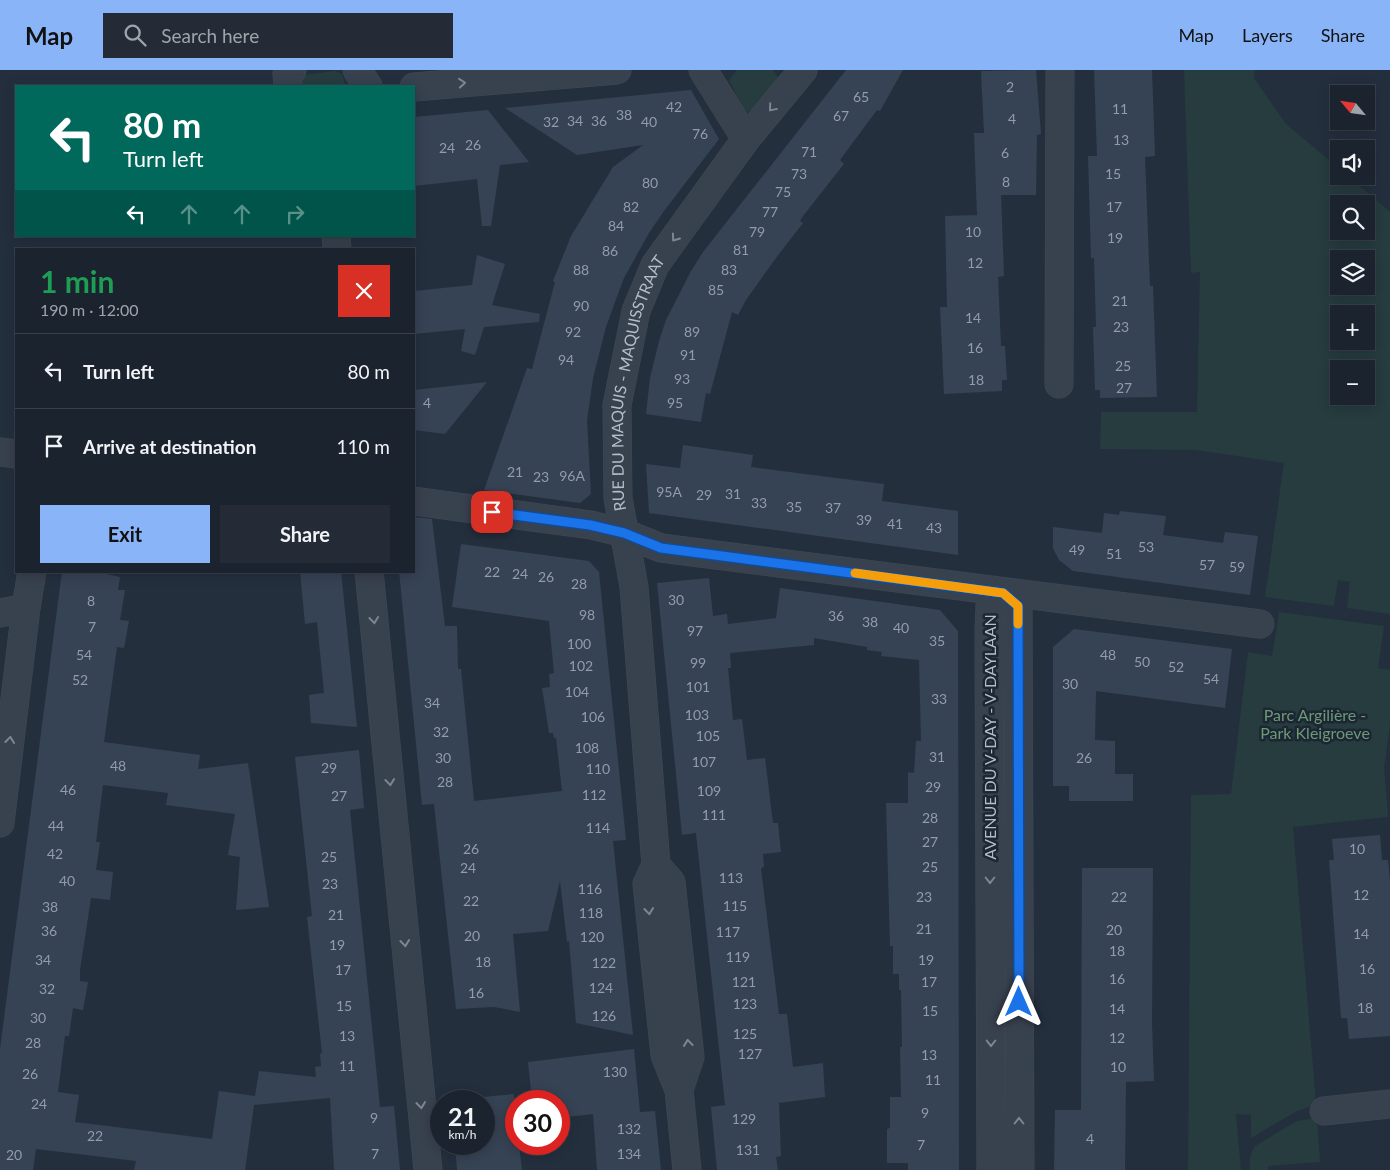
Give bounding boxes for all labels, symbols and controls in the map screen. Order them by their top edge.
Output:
search box [103,13,453,58]
text: Map [25,21,73,50]
icon: search [121,21,149,49]
text: Search here [161,24,259,47]
text: Map [1178,24,1214,46]
text: Layers [1242,24,1293,46]
text: Share [1321,24,1365,46]
one-way arrow [459,78,467,89]
house number: 2 [1006,78,1014,95]
north arrow [1330,85,1375,130]
map controls [1330,85,1375,405]
house number: 65 [853,88,869,105]
house number: 42 [666,98,682,115]
house number: 11 [1112,100,1128,117]
one-way arrow [769,102,778,111]
text: 80 m [123,103,201,145]
icon: left [40,105,105,170]
house number: 38 [616,106,632,123]
house number: 67 [833,107,849,124]
house number: 4 [1008,110,1016,127]
house number: 34 [567,112,583,129]
house number: 36 [591,112,607,129]
house number: 32 [543,113,559,130]
house number: 40 [641,113,657,130]
house number: 76 [692,125,708,142]
house number: 13 [1113,131,1129,148]
house number: 26 [465,136,481,153]
house number: 24 [439,139,455,156]
button: sound [1330,140,1375,185]
house number: 71 [801,143,817,160]
house number: 6 [1001,144,1009,161]
text: Turn left [123,145,204,172]
house number: 73 [791,165,807,182]
house number: 15 [1105,165,1121,182]
house number: 8 [1002,173,1010,190]
house number: 80 [642,174,658,191]
house number: 75 [775,183,791,200]
button: search [1330,195,1375,240]
house number: 82 [623,198,639,215]
house number: 17 [1106,198,1122,215]
icon: left [122,200,150,228]
icon: ahead [175,200,203,228]
icon: ahead [228,200,256,228]
icon: right [281,200,309,228]
house number: 77 [762,203,778,220]
house number: 84 [608,217,624,234]
house number: 79 [749,223,765,240]
house number: 10 [965,223,981,240]
house number: 19 [1107,229,1123,246]
one-way arrow [672,232,681,241]
house number: 81 [733,241,749,258]
house number: 86 [602,242,618,259]
button: layers [1330,250,1375,295]
street label: RUE DU MAQUIS - MAQUISSTRAAT [606,251,668,513]
house number: 12 [967,254,983,271]
house number: 88 [573,261,589,278]
house number: 83 [721,261,737,278]
text: 1 min [40,263,114,299]
button: close [338,265,390,317]
house number: 85 [708,281,724,298]
house number: 21 [1112,292,1128,309]
house number: 90 [573,297,589,314]
text: 190 m · 12:00 [40,300,139,319]
button: + [1330,305,1375,350]
house number: 14 [965,309,981,326]
house number: 23 [1113,318,1129,335]
house number: 92 [565,323,581,340]
house number: 89 [684,323,700,340]
house number: 16 [967,339,983,356]
house number: 91 [680,346,696,363]
house number: 94 [558,351,574,368]
icon: left [40,357,68,385]
house number: 25 [1115,357,1131,374]
text: Turn left [83,360,154,383]
text: 80 m [347,360,390,383]
button: − [1330,360,1375,405]
house number: 93 [674,370,690,387]
house number: 18 [968,371,984,388]
house number: 27 [1116,379,1132,396]
house number: 4 [423,394,431,411]
house number: 95 [667,394,683,411]
icon: arrive [40,432,68,460]
text: Arrive at destination [83,435,256,458]
text: 110 m [336,435,390,458]
house number: 21 [507,463,523,480]
house number: 96A [559,467,585,484]
house number: 23 [533,468,549,485]
house number: 95A [656,483,682,500]
house number: 31 [725,485,741,502]
house number: 29 [696,486,712,503]
pin [471,491,513,533]
house number: 33 [751,494,767,511]
icon: arrive [478,498,506,526]
house number: 35 [786,498,802,515]
house number: 37 [825,499,841,516]
button: Exit [40,505,210,563]
button: Share [220,505,390,563]
house number: 39 [856,511,872,528]
house number: 41 [887,515,903,532]
house number: 43 [926,519,942,536]
house number: 53 [1138,538,1154,555]
house number: 49 [1069,541,1085,558]
house number: 51 [1106,545,1122,562]
house number: 57 [1199,556,1215,573]
house number: 59 [1229,558,1245,575]
house number: 22 [484,563,500,580]
house number: 24 [512,565,528,582]
house number: 26 [538,568,554,585]
house number: 28 [571,575,587,592]
house number: 30 [668,591,684,608]
house number: 8 [87,592,95,609]
house number: 98 [579,606,595,623]
house number: 36 [828,607,844,624]
house number: 38 [862,613,878,630]
street label: AVENUE DU V-DAY - V-DAYLAAN [980,614,999,860]
one-way arrow [368,616,379,624]
house number: 7 [88,618,96,635]
house number: 40 [893,619,909,636]
house number: 97 [687,622,703,639]
house number: 35 [929,632,945,649]
house number: 100 [567,635,591,652]
house number: 54 [76,646,92,663]
house number: 48 [1100,646,1116,663]
house number: 50 [1134,653,1150,670]
house number: 99 [690,654,706,671]
house number: 102 [569,657,593,674]
house number: 52 [1168,658,1184,675]
house number: 54 [1203,670,1219,687]
house number: 52 [72,671,88,688]
house number: 30 [1062,675,1078,692]
house number: 101 [686,678,710,695]
house number: 104 [565,683,589,700]
house number: 33 [931,690,947,707]
house number: 34 [424,694,440,711]
park label: Parc Argilière - Park Kleigroeve [1260,705,1370,742]
house number: 103 [685,706,709,723]
house number: 106 [581,708,605,725]
house number: 32 [433,723,449,740]
house number: 105 [696,727,720,744]
one-way arrow [4,736,15,744]
house number: 108 [575,739,599,756]
house number: 31 [929,748,945,765]
house number: 30 [435,749,451,766]
house number: 26 [1076,749,1092,766]
house number: 107 [692,753,716,770]
house number: 48 [110,757,126,774]
house number: 29 [321,759,337,776]
house number: 110 [586,760,610,777]
house number: 28 [437,773,453,790]
one-way arrow [384,778,395,786]
house number: 29 [925,778,941,795]
house number: 46 [60,781,76,798]
house number: 109 [697,782,721,799]
house number: 112 [582,786,606,803]
house number: 27 [331,787,347,804]
house number: 111 [702,806,726,823]
house number: 28 [922,809,938,826]
house number: 44 [48,817,64,834]
house number: 114 [586,819,610,836]
house number: 27 [922,833,938,850]
house number: 26 [463,840,479,857]
house number: 10 [1349,840,1365,857]
house number: 42 [47,845,63,862]
house number: 25 [321,848,337,865]
house number: 25 [922,858,938,875]
house number: 24 [460,859,476,876]
house number: 113 [719,869,743,886]
house number: 40 [59,872,75,889]
house number: 23 [322,875,338,892]
one-way arrow [985,877,995,885]
house number: 116 [578,880,602,897]
house number: 12 [1353,886,1369,903]
house number: 23 [916,888,932,905]
house number: 22 [1111,888,1127,905]
house number: 22 [463,892,479,909]
house number: 115 [723,897,747,914]
house number: 38 [42,898,58,915]
house number: 118 [579,904,603,921]
house number: 21 [328,906,344,923]
one-way arrow [644,907,655,915]
house number: 21 [916,920,932,937]
house number: 20 [1106,921,1122,938]
house number: 36 [41,922,57,939]
house number: 117 [716,923,740,940]
house number: 14 [1353,925,1369,942]
house number: 20 [464,927,480,944]
house number: 120 [580,928,604,945]
house number: 19 [329,936,345,953]
one-way arrow [400,940,411,948]
house number: 18 [1109,942,1125,959]
house number: 119 [726,948,750,965]
house number: 34 [35,951,51,968]
house number: 19 [918,951,934,968]
house number: 18 [475,953,491,970]
house number: 122 [592,954,616,971]
house number: 16 [1359,960,1375,977]
house number: 17 [335,961,351,978]
house number: 16 [1109,970,1125,987]
house number: 121 [732,973,756,990]
house number: 17 [921,973,937,990]
position arrow [992,975,1044,1027]
house number: 124 [589,979,613,996]
house number: 32 [39,980,55,997]
house number: 16 [468,984,484,1001]
house number: 123 [733,995,757,1012]
house number: 15 [336,997,352,1014]
house number: 18 [1357,999,1373,1016]
house number: 14 [1109,1000,1125,1017]
house number: 15 [922,1002,938,1019]
house number: 126 [592,1007,616,1024]
house number: 30 [30,1009,46,1026]
house number: 125 [733,1025,757,1042]
house number: 13 [339,1027,355,1044]
house number: 12 [1109,1029,1125,1046]
house number: 28 [25,1034,41,1051]
one-way arrow [683,1039,694,1047]
one-way arrow [986,1040,996,1047]
house number: 127 [738,1045,762,1062]
house number: 13 [921,1046,937,1063]
house number: 11 [339,1057,355,1074]
house number: 10 [1110,1058,1126,1075]
house number: 130 [603,1063,627,1080]
house number: 26 [22,1065,38,1082]
house number: 11 [925,1071,941,1088]
speed limit sign: 30 [505,1090,570,1155]
house number: 24 [31,1095,47,1112]
one-way arrow [415,1101,426,1109]
text: 21 [448,1101,477,1131]
house number: 9 [921,1104,929,1121]
house number: 9 [370,1109,378,1126]
house number: 129 [732,1110,756,1127]
one-way arrow [1014,1117,1024,1125]
house number: 132 [617,1120,641,1137]
house number: 22 [87,1127,103,1144]
text: km/h [448,1127,477,1142]
house number: 4 [1086,1130,1094,1147]
house number: 7 [917,1136,925,1153]
house number: 131 [736,1141,760,1158]
house number: 7 [371,1145,379,1162]
house number: 134 [617,1145,641,1162]
house number: 20 [6,1146,22,1163]

